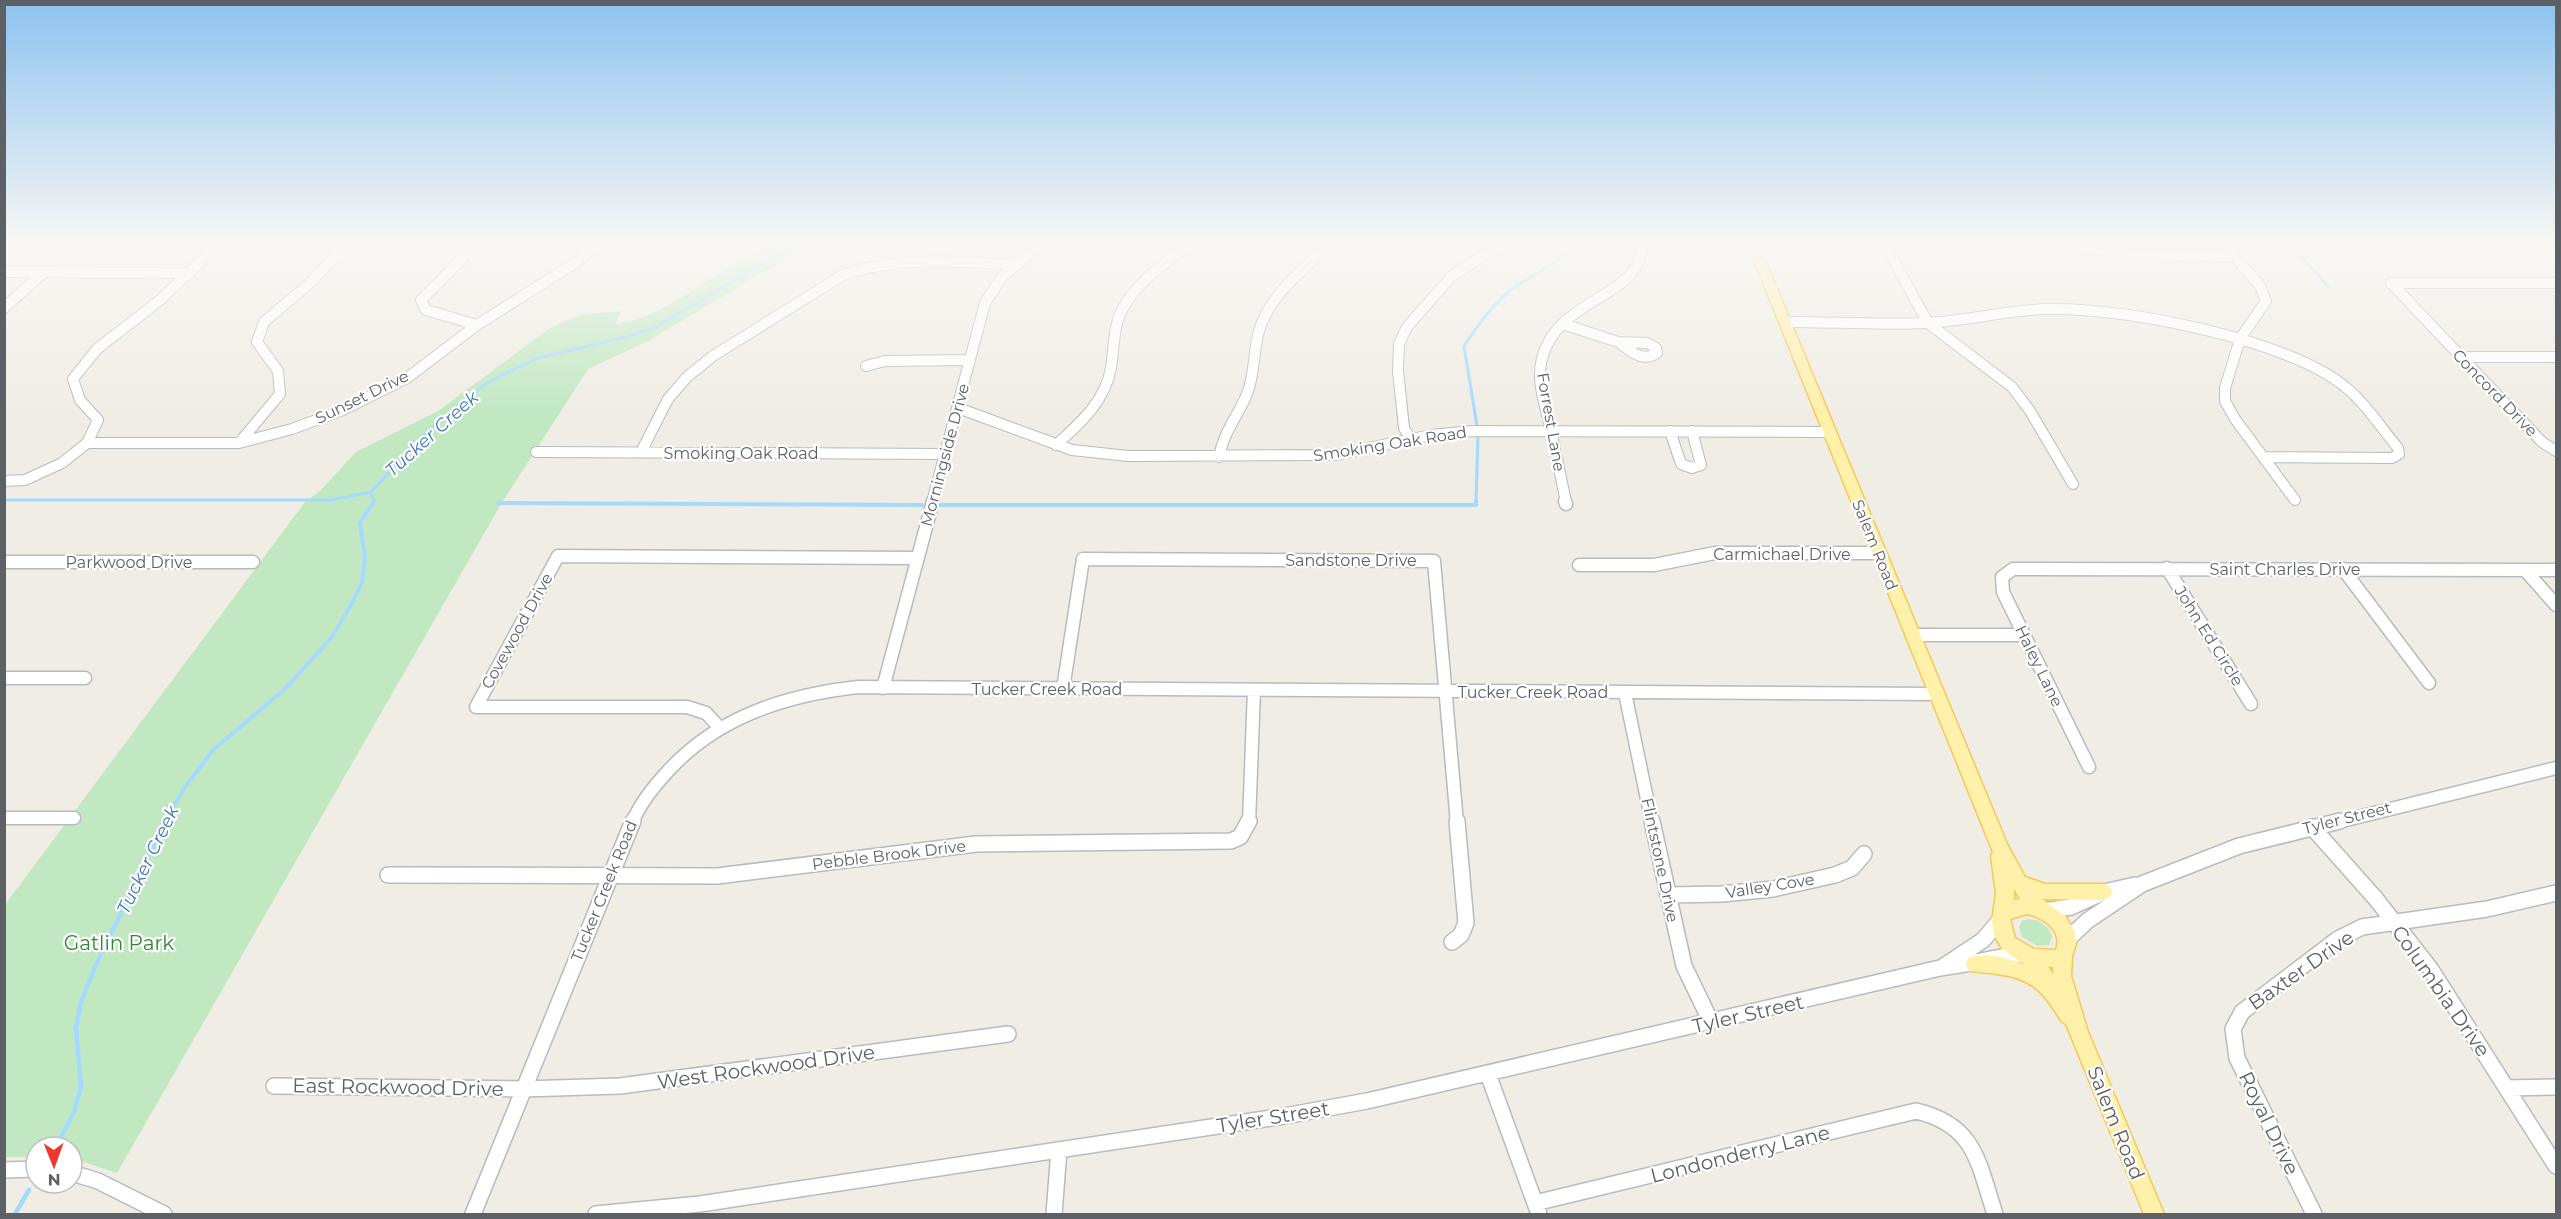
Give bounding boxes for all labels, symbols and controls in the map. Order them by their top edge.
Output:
street label: Concord Drive [2449,345,2541,441]
street label: Sunset Drive [312,366,412,428]
street label: Forrest Lane [1533,371,1569,473]
street label: Morningside Drive [917,381,973,529]
water label: Tucker Creek [381,386,484,482]
street label: Smoking Oak Road [1312,422,1468,466]
street label: Smoking Oak Road [663,444,819,463]
street label: Salem Road [1848,497,1902,593]
street label: Carmichael Drive [1713,545,1851,564]
street label: Sandstone Drive [1285,551,1417,570]
street label: Parkwood Drive [66,553,192,572]
street label: Saint Charles Drive [2210,560,2360,579]
street label: Covewood Drive [477,570,557,692]
street label: John Ed Circle [2170,582,2247,689]
street label: Haley Lane [2011,622,2067,710]
street label: Tucker Creek Road [972,680,1122,699]
street label: Tucker Creek Road [1458,683,1608,702]
street label: Flintstone Drive [1638,796,1682,924]
street label: Tyler Street [2301,798,2394,838]
water label: Tucker Creek [112,801,184,918]
street label: Tucker Creek Road [567,818,641,964]
street label: Pebble Brook Drive [811,836,967,874]
street label: Valley Cove [1724,870,1816,902]
street label: Columbia Drive [2387,921,2495,1061]
street label: Baxter Drive [2244,925,2358,1015]
park label: Gatlin Park [64,931,174,955]
street label: Tyler Street [1690,990,1806,1038]
street label: West Rockwood Drive [656,1040,876,1094]
street label: Salem Road [2082,1063,2150,1183]
street label: Royal Drive [2234,1067,2304,1179]
street label: East Rockwood Drive [292,1073,504,1101]
street label: Tyler Street [1215,1096,1331,1138]
street label: Londonderry Lane [1648,1120,1832,1188]
north arrow [24,1135,84,1195]
text: N [48,1170,61,1189]

